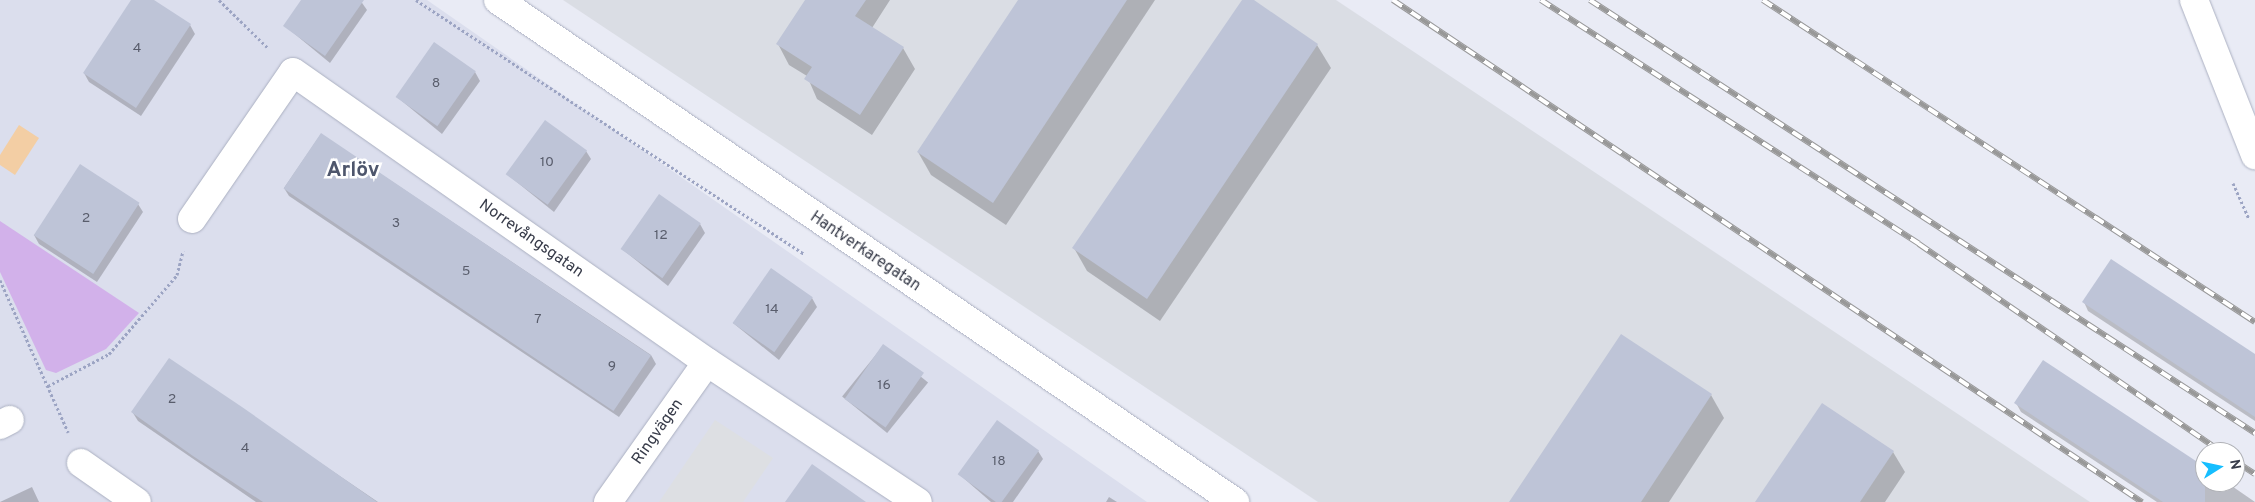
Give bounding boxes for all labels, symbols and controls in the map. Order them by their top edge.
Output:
house number: 4 [133,41,141,57]
house number: 8 [432,76,440,92]
house number: 10 [540,155,554,171]
district label: Arlöv [326,158,380,184]
street label: Norrevångsgatan [475,196,587,282]
street label: Hantverkaregatan [806,208,924,296]
house number: 2 [82,211,90,227]
house number: 3 [392,216,400,232]
house number: 12 [654,228,668,244]
house number: 5 [462,264,470,280]
house number: 14 [765,302,779,318]
house number: 7 [534,312,542,328]
house number: 9 [608,359,616,375]
house number: 16 [877,378,891,394]
house number: 2 [168,392,176,408]
street label: Ringvägen [628,395,688,469]
house number: 4 [241,441,249,457]
north arrow [2195,442,2245,492]
house number: 18 [992,454,1006,470]
text: N [2225,458,2244,471]

